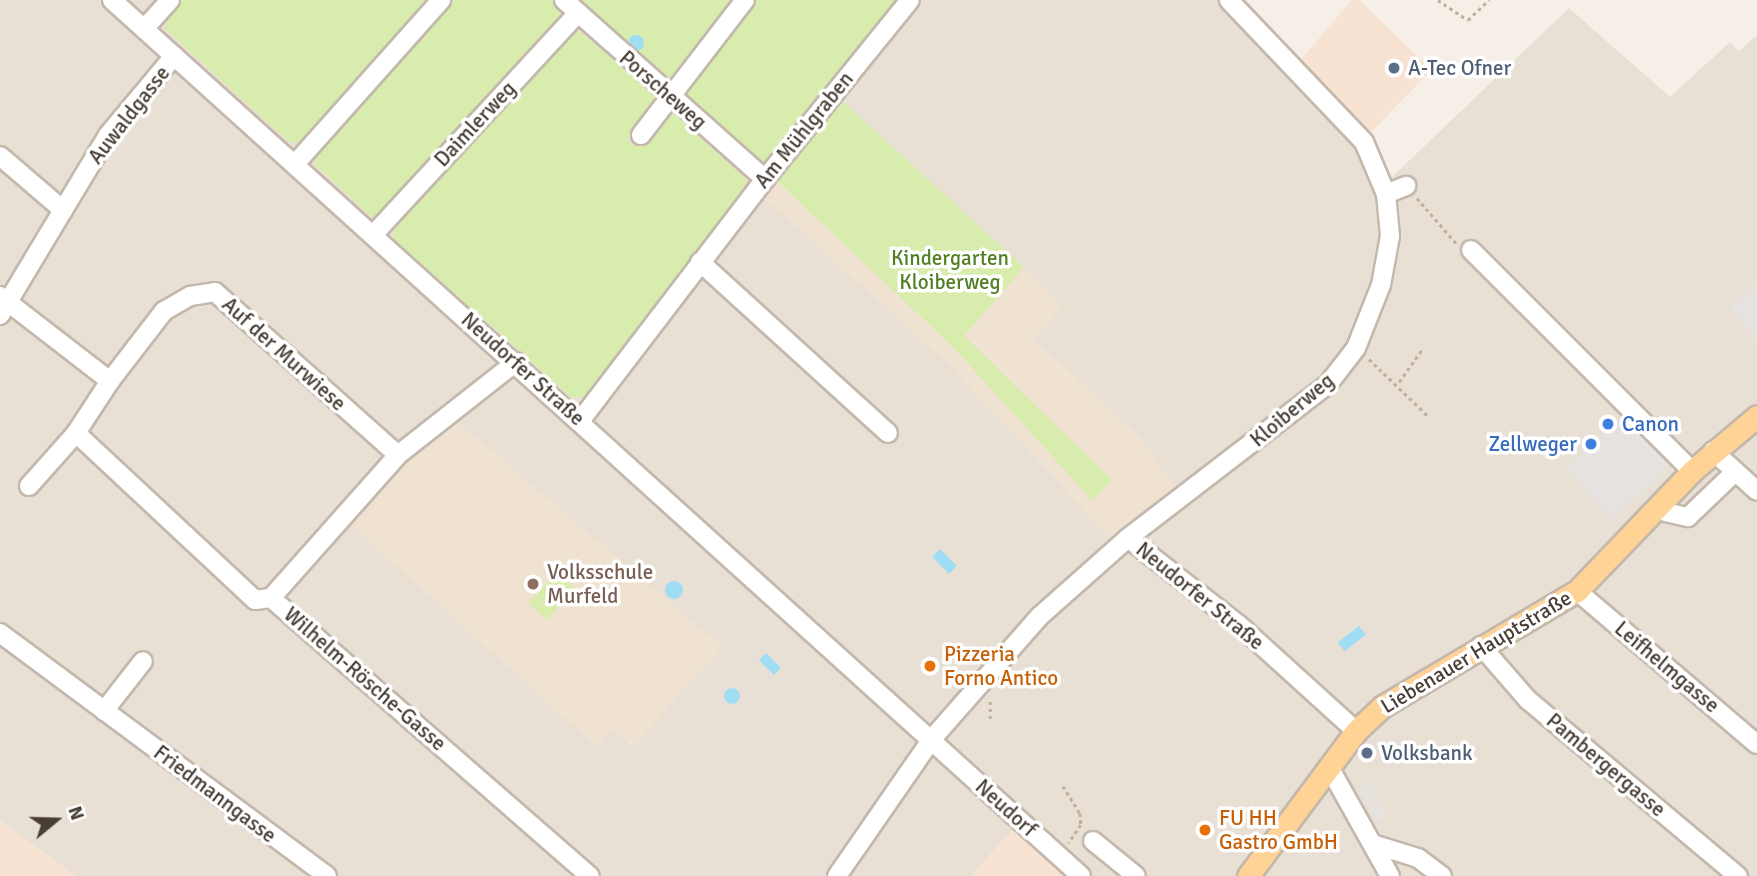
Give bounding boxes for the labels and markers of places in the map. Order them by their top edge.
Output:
place label: A-Tec Ofner [1408,55,1511,81]
marker: A-Tec Ofner [1386,60,1402,76]
place label: Canon [1622,411,1679,437]
marker: Canon [1600,416,1616,432]
place label: Zellweger [1489,431,1577,457]
marker: Zellweger [1583,436,1599,452]
place label: Volksschule Murfeld [547,559,653,609]
marker: Volksschule Murfeld [525,576,541,592]
place label: Pizzeria Forno Antico [944,641,1058,691]
marker: Pizzeria Forno Antico [922,658,938,674]
place label: Volksbank [1381,740,1473,766]
marker: Volksbank [1359,745,1375,761]
place label: FU HH Gastro GmbH [1219,805,1338,855]
marker: FU HH Gastro GmbH [1197,822,1213,838]

